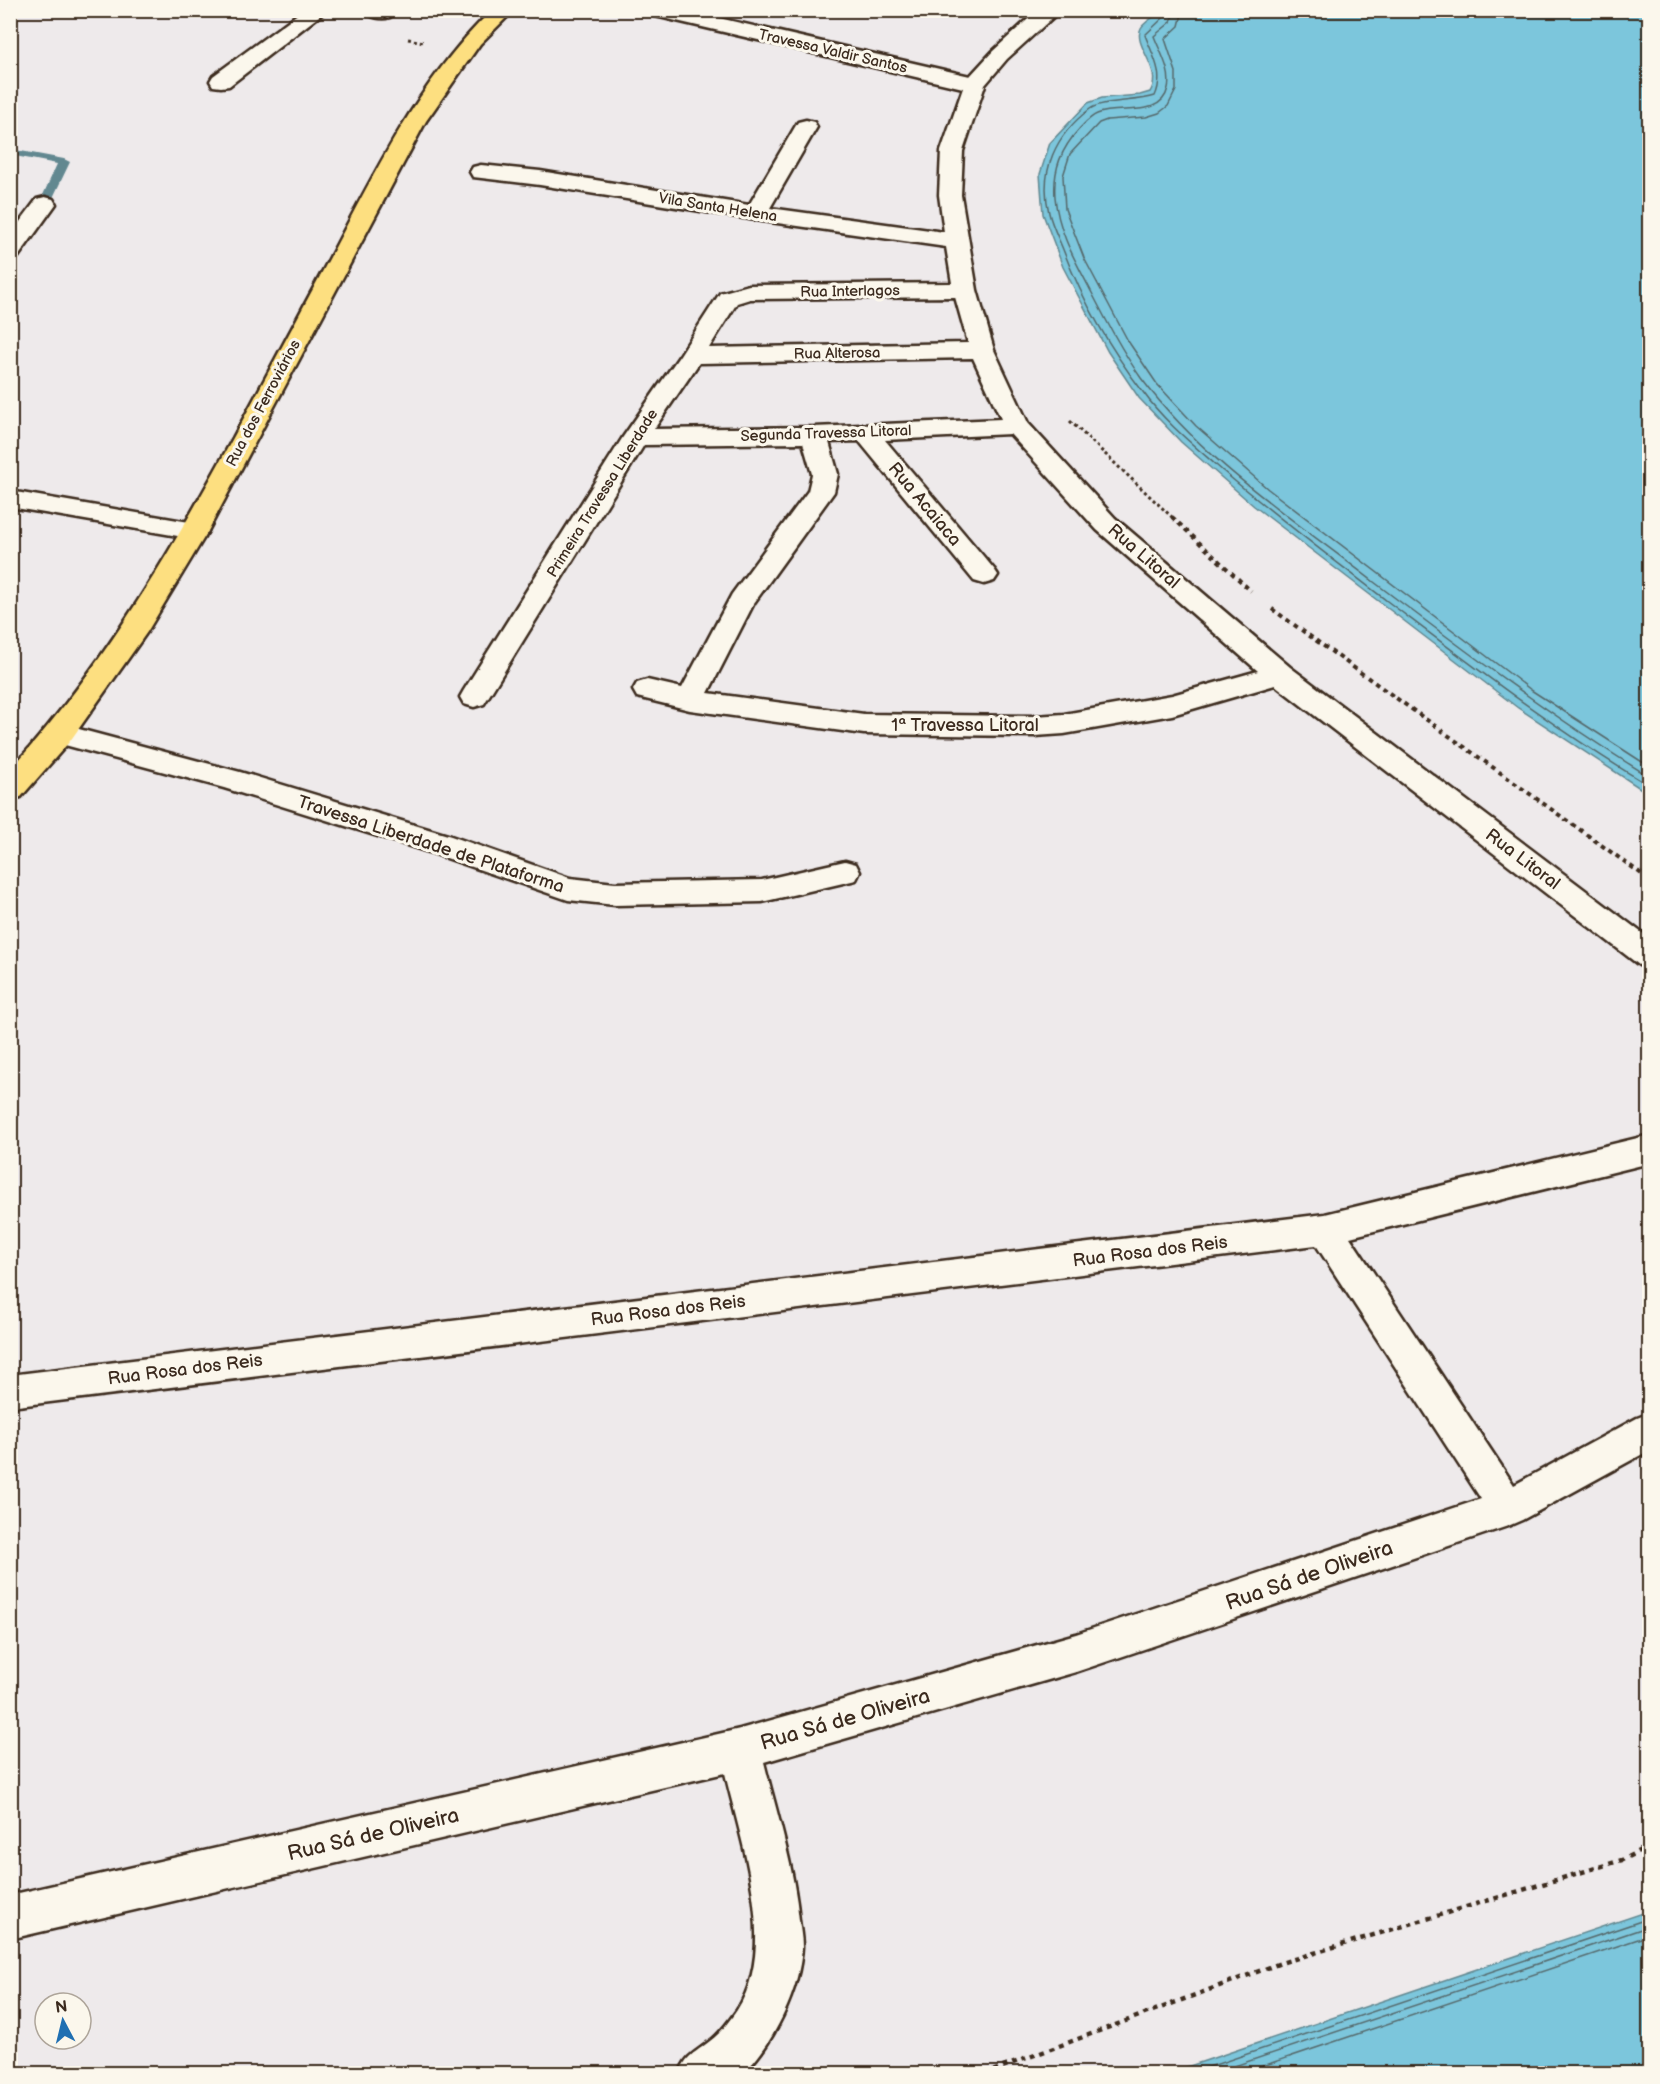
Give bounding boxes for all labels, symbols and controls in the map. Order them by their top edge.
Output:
street label: Travessa Valdir Santos [757,25,910,78]
street label: Vila Santa Helena [657,189,779,226]
street label: Rua Interlagos [800,281,900,302]
street label: Rua dos Ferroviários [222,336,305,470]
street label: Rua Alterosa [794,343,881,364]
street label: Primeira Travessa Liberdade [543,406,662,581]
street label: Segunda Travessa Litoral [740,421,912,446]
street label: Rua Acaiaca [884,458,966,550]
street label: Rua Litoral [1104,520,1184,593]
street label: 1ª Travessa Litoral [891,715,1039,736]
street label: Travessa Liberdade de Plataforma [295,791,567,898]
street label: Rua Litoral [1481,825,1564,894]
street label: Rua Rosa dos Reis [1071,1232,1229,1271]
street label: Rua Rosa dos Reis [589,1291,747,1330]
street label: Rua Rosa dos Reis [106,1350,264,1389]
street label: Rua Sá de Oliveira [1222,1535,1396,1616]
street label: Rua Sá de Oliveira [757,1683,933,1756]
street label: Rua Sá de Oliveira [285,1803,461,1866]
north arrow [33,1991,93,2051]
text: N [54,1997,68,2018]

